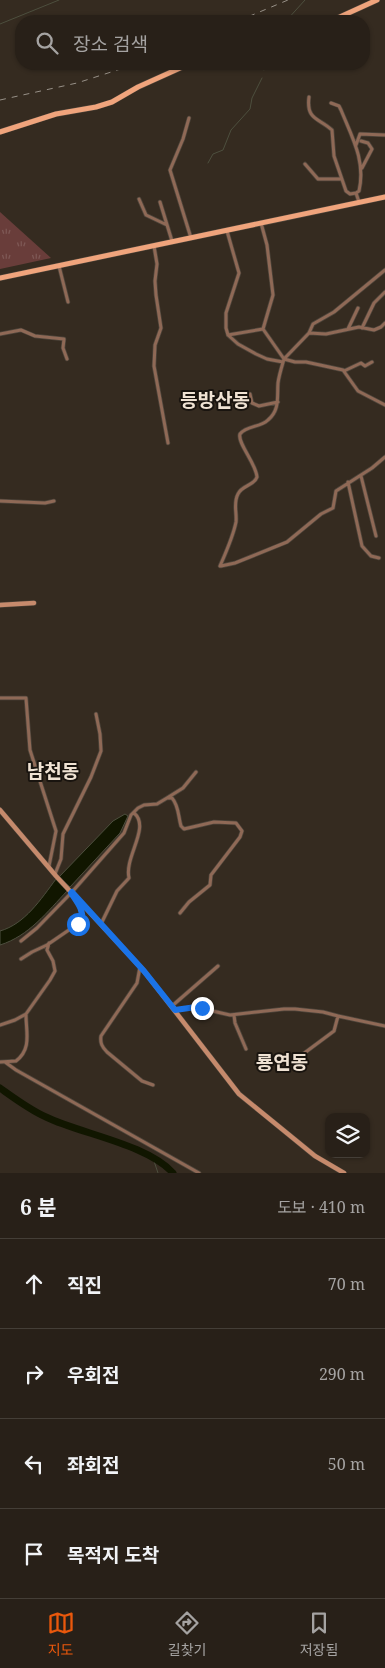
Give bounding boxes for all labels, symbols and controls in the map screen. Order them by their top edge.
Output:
search box [15,15,370,70]
icon: search [33,29,61,57]
text: 장소 검색 [73,31,148,57]
district label: 등방산동 [180,387,250,413]
district label: 남천동 [27,758,79,784]
route start [67,913,90,936]
route end [191,997,214,1020]
district label: 룡연동 [256,1049,308,1075]
map controls [325,1113,370,1158]
button: layers [325,1113,370,1158]
text: 6 분 [20,1193,57,1221]
text: 도보 · 410 m [277,1196,365,1218]
icon: ahead [20,1270,48,1298]
text: 직진 [67,1272,102,1298]
text: 70 m [328,1273,365,1295]
icon: right [20,1360,48,1388]
text: 우회전 [67,1362,119,1388]
text: 290 m [319,1363,365,1385]
icon: left [20,1450,48,1478]
text: 좌회전 [67,1452,119,1478]
text: 50 m [328,1453,365,1475]
icon: arrive [20,1540,48,1568]
text: 목적지 도착 [67,1542,159,1568]
tab: 지도 [47,1609,75,1659]
tab: 길찾기 [168,1609,206,1659]
tab: 저장됨 [300,1609,338,1659]

